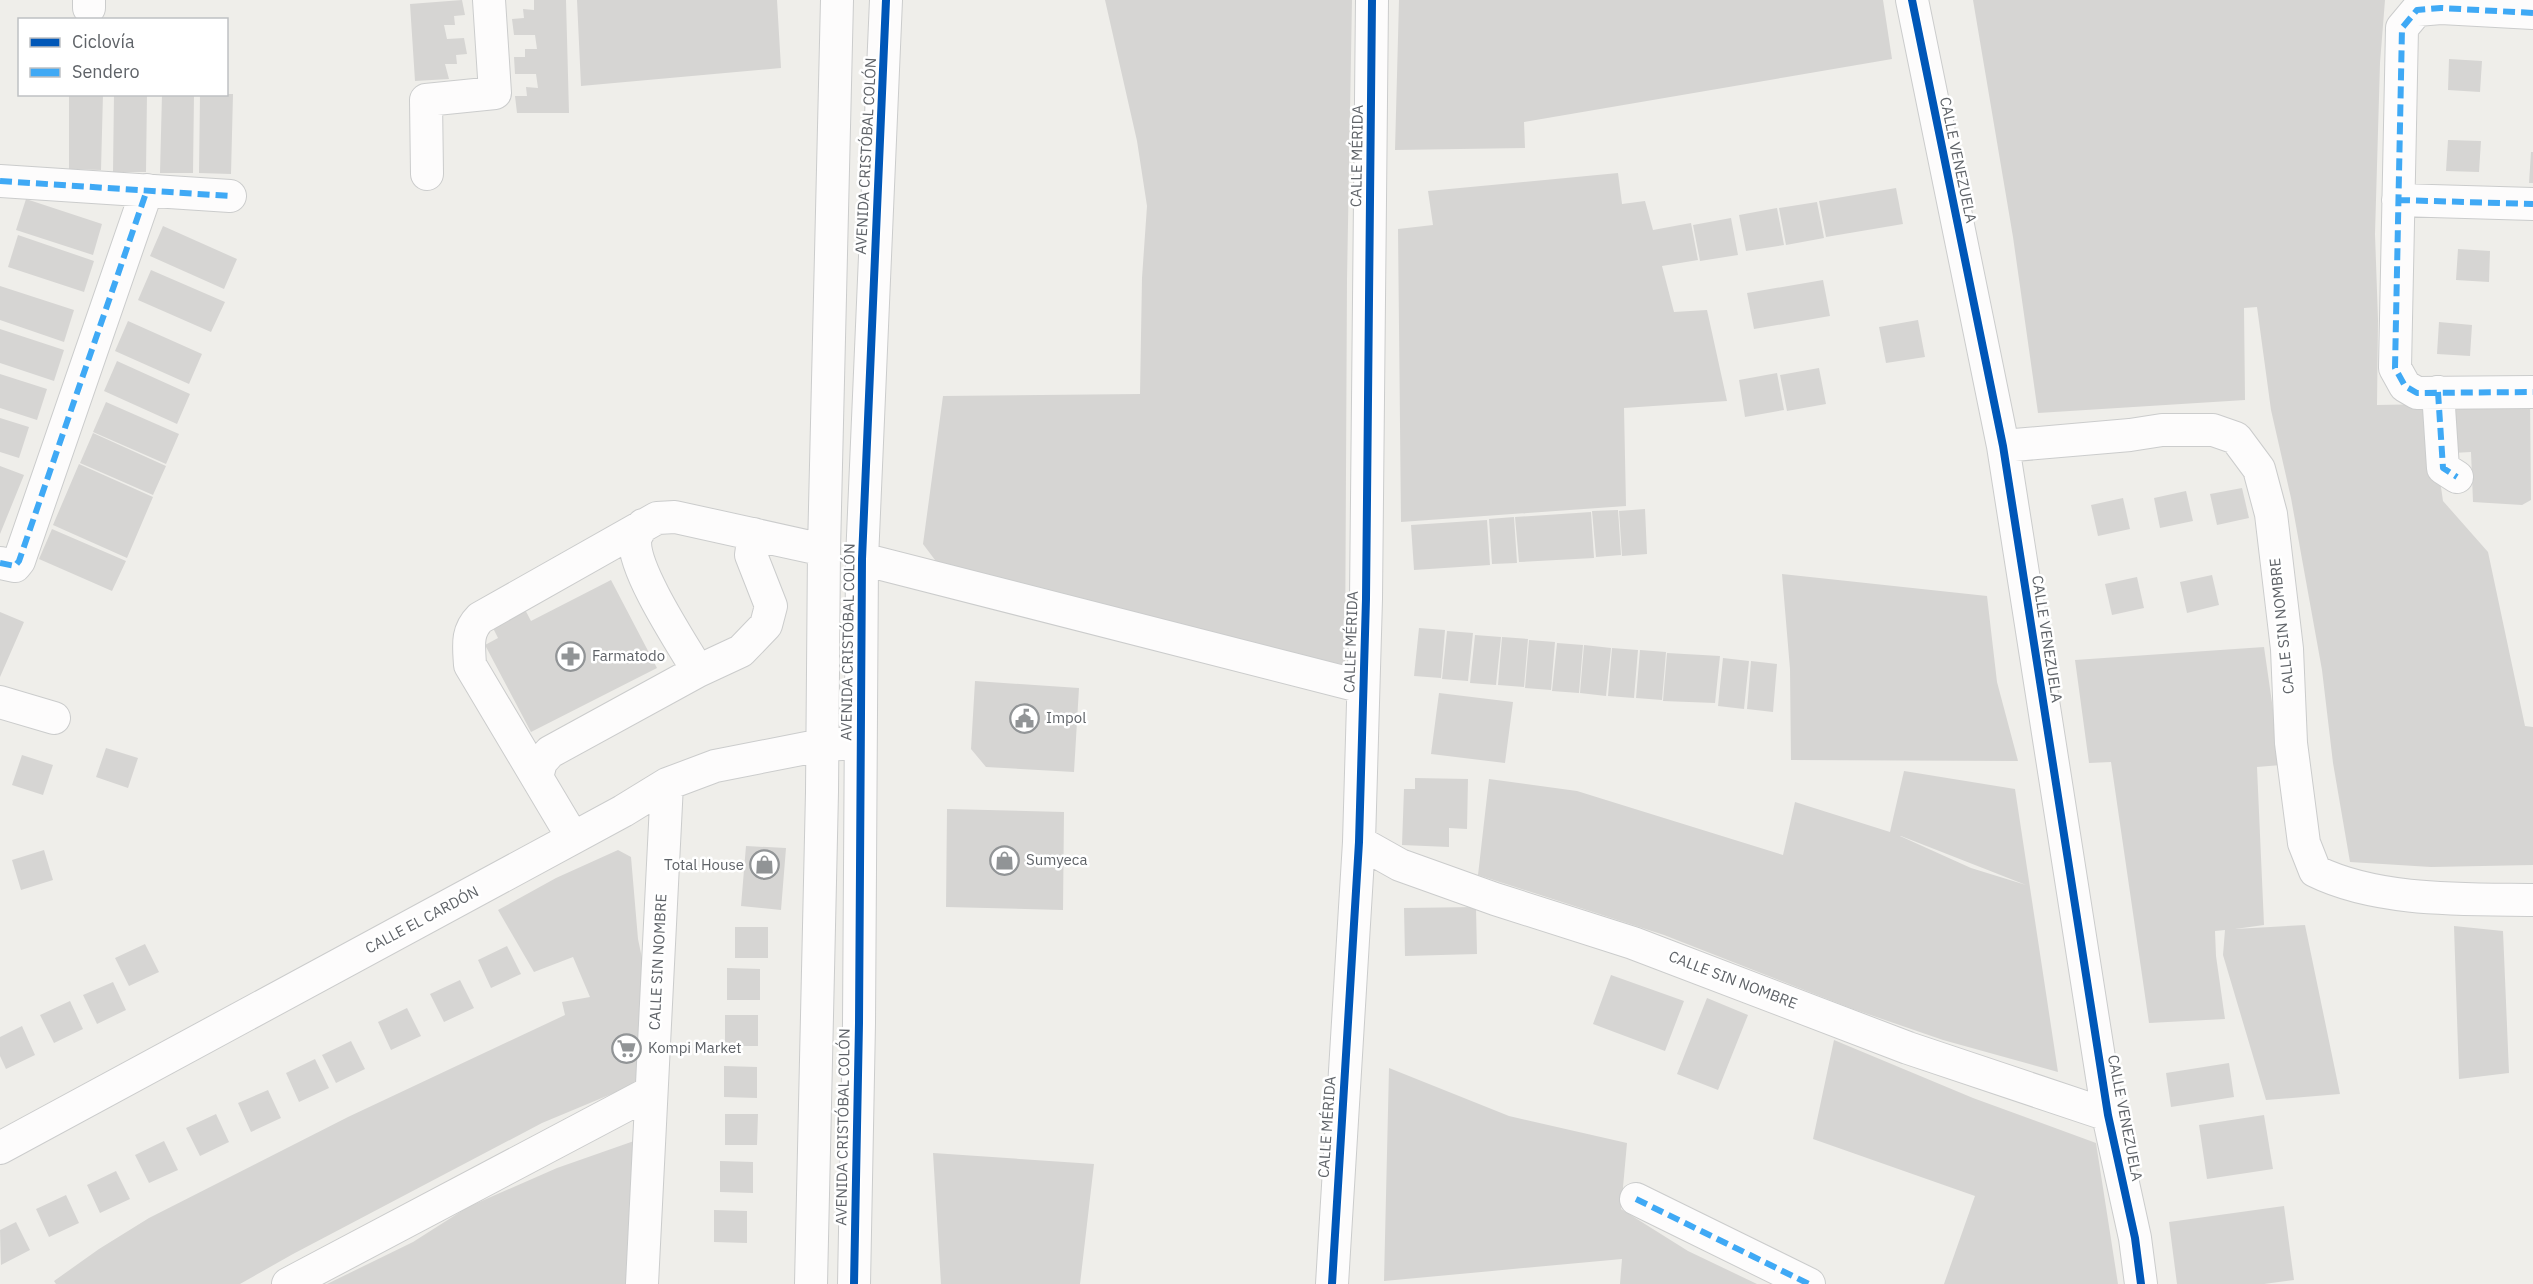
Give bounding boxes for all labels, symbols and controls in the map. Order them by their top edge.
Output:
legend [18,18,228,96]
text: Ciclovía [72,30,135,53]
street label: AVENIDA CRISTÓBAL COLÓN [851,57,880,255]
text: Sendero [72,60,139,83]
street label: CALLE VENEZUELA [1936,95,1981,225]
street label: CALLE MÉRIDA [1346,104,1367,207]
street label: AVENIDA CRISTÓBAL COLÓN [836,543,859,741]
street label: CALLE SIN NOMBRE [2265,557,2298,695]
street label: CALLE VENEZUELA [2028,574,2067,704]
street label: CALLE MÉRIDA [1339,590,1362,693]
pharmacy icon: Farmatodo [555,640,587,672]
place label: Farmatodo [592,646,665,665]
public building icon: Impol [1009,702,1041,734]
place label: Impol [1046,708,1086,727]
shop icon: Sumyeca [989,844,1021,876]
shop icon: Total House [749,849,781,881]
place label: Sumyeca [1026,850,1087,869]
place label: Total House [664,855,744,874]
street label: CALLE EL CARDÓN [362,882,482,957]
street label: CALLE SIN NOMBRE [644,893,671,1031]
street label: CALLE SIN NOMBRE [1666,946,1800,1013]
street label: AVENIDA CRISTÓBAL COLÓN [831,1028,854,1226]
supermarket icon: Kompi Market [611,1032,643,1064]
place label: Kompi Market [648,1038,741,1057]
street label: CALLE VENEZUELA [2104,1053,2147,1183]
street label: CALLE MÉRIDA [1313,1075,1340,1179]

